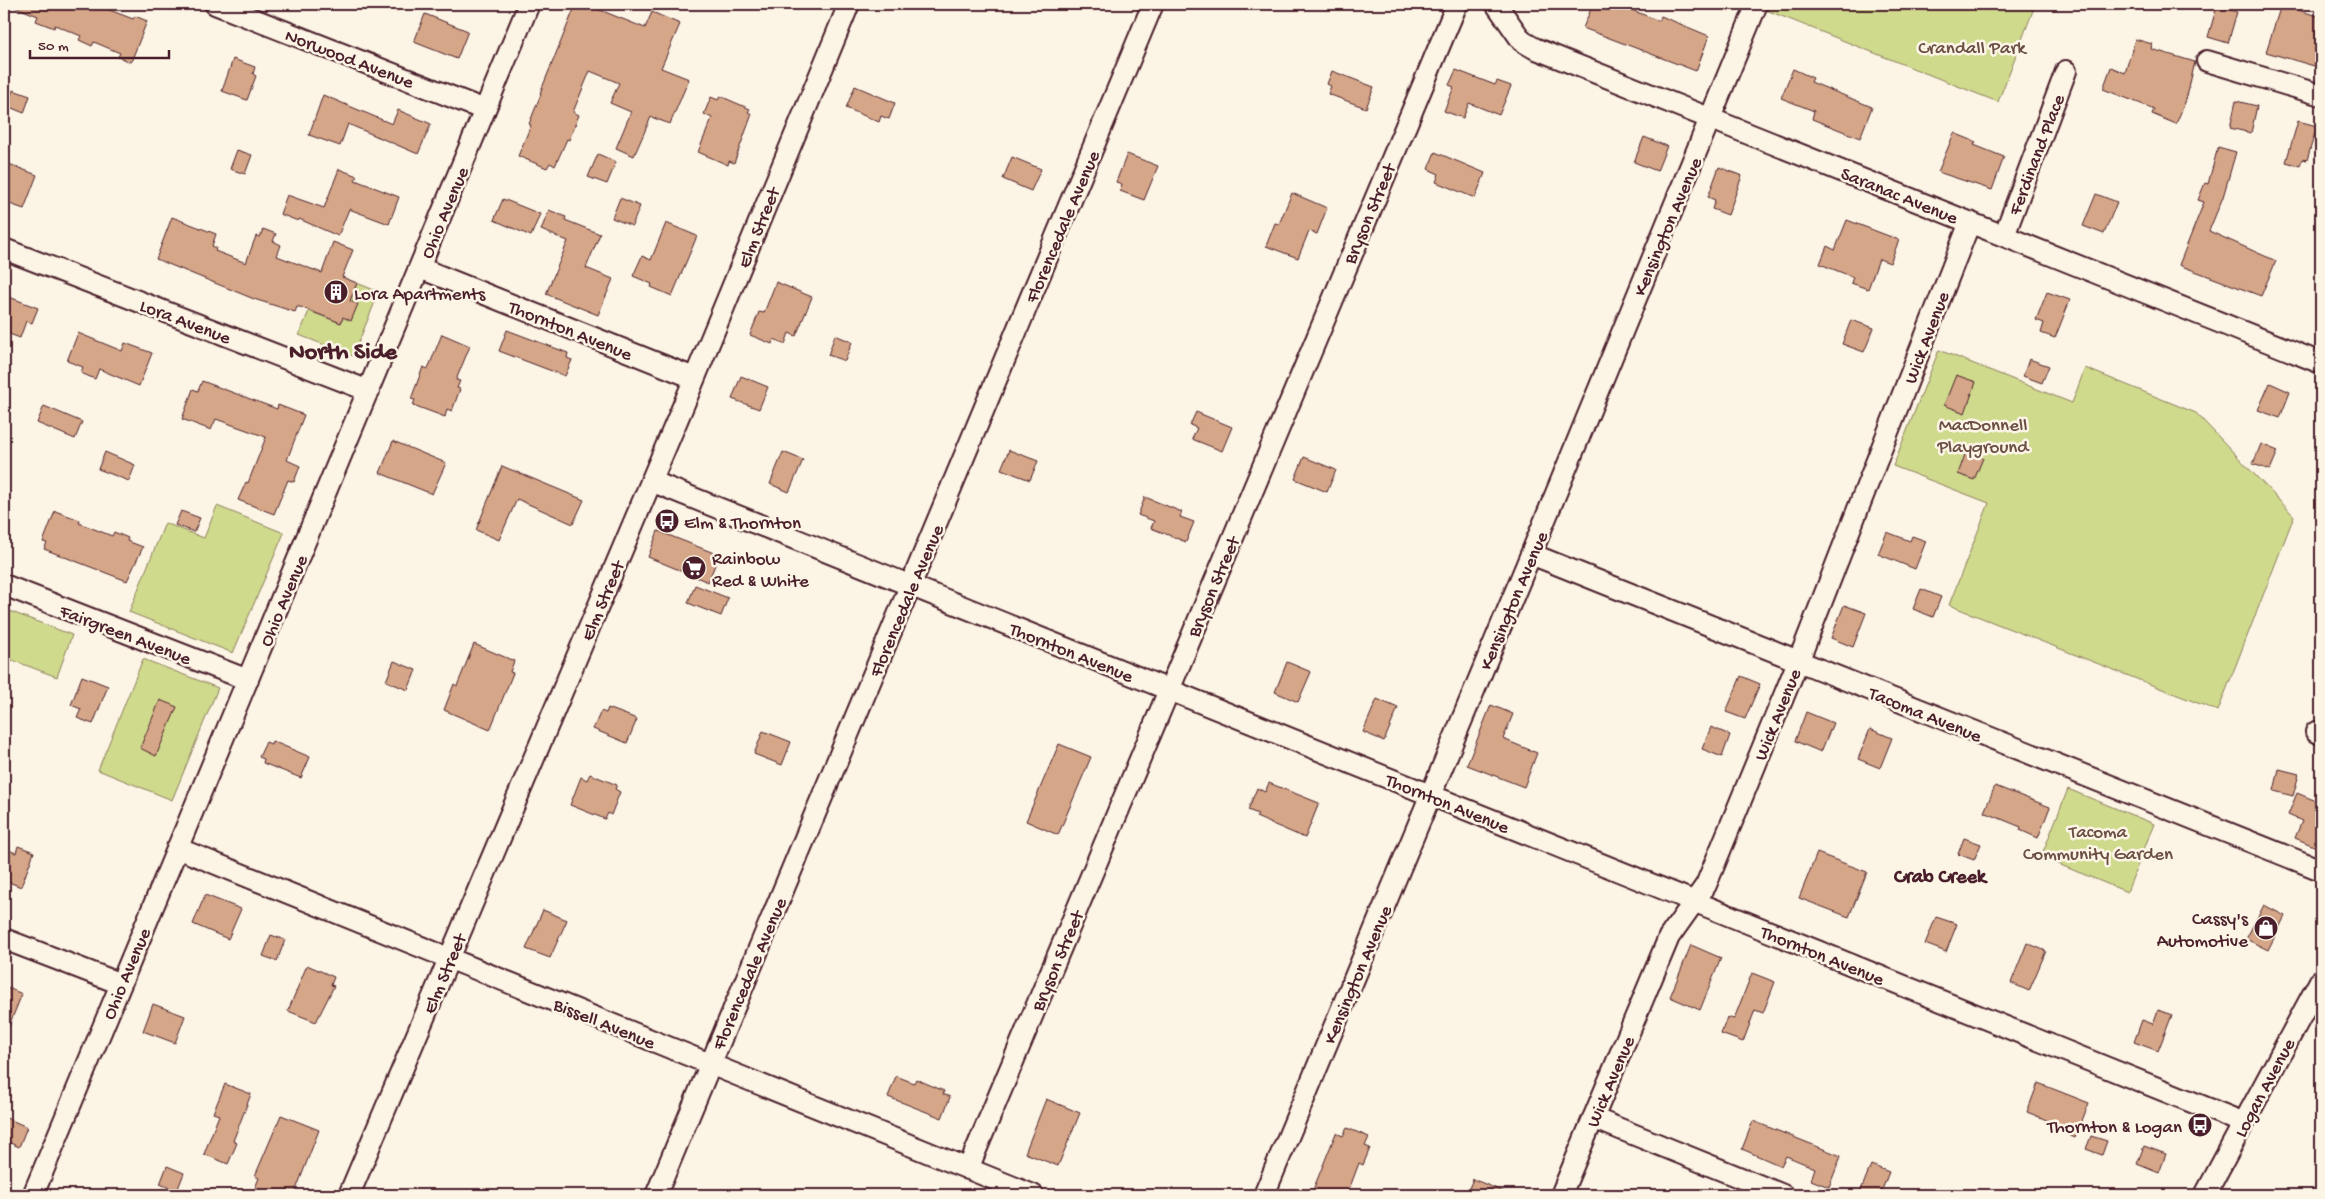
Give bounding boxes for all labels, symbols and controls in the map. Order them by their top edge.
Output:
street label: Norwood Avenue [281,25,417,95]
scale bar [30,28,169,60]
text: 50 m [38,38,69,56]
park label: Crandall Park [1918,38,2027,61]
street label: Ferdinand Place [2004,92,2072,220]
street label: Florencedale Avenue [1021,148,1107,308]
street label: Kensington Avenue [1630,154,1709,300]
street label: Bryson Street [1339,159,1404,269]
street label: Saranac Avenue [1837,163,1961,231]
street label: Ohio Avenue [417,164,476,263]
street label: Elm Street [734,183,788,272]
building icon: Lora Apartments [323,279,349,305]
place label: Lora Apartments [354,284,486,307]
street label: Wick Avenue [1900,289,1956,388]
street label: Lora Avenue [136,295,234,351]
street label: Thornton Avenue [504,297,635,368]
district label: North Side [289,339,399,368]
park label: MacDonnell Playground [1936,415,2030,460]
bus stop icon: Elm & Thornton [654,508,680,534]
place label: Elm & Thornton [684,513,801,536]
street label: Florencedale Avenue [865,522,951,682]
street label: Kensington Avenue [1476,528,1555,674]
street label: Bryson Street [1183,532,1248,642]
place label: Rainbow Red & White [712,549,809,594]
street label: Ohio Avenue [256,552,315,651]
supermarket icon: Rainbow Red & White [681,555,707,581]
street label: Elm Street [577,556,632,645]
street label: Fairgreen Avenue [55,600,194,672]
street label: Thornton Avenue [1005,619,1136,690]
street label: Wick Avenue [1750,666,1808,765]
street label: Tacoma Avenue [1864,683,1985,749]
street label: Thornton Avenue [1381,770,1512,841]
park label: Tacoma Community Garden [2023,822,2173,867]
district label: Crab Creek [1893,867,1988,890]
street label: Florencedale Avenue [708,895,794,1055]
street label: Kensington Avenue [1320,902,1399,1048]
street label: Bryson Street [1027,906,1092,1016]
place label: Cassy's Automotive [2157,909,2249,954]
shop icon: Cassy's Automotive [2253,915,2279,941]
street label: Thornton Avenue [1756,922,1887,993]
street label: Ohio Avenue [99,925,158,1024]
street label: Elm Street [419,929,474,1018]
street label: Bissell Avenue [549,994,658,1056]
street label: Wick Avenue [1583,1033,1642,1131]
street label: Logan Avenue [2230,1035,2302,1142]
bus stop icon: Thornton & Logan [2187,1112,2213,1138]
place label: Thornton & Logan [2046,1117,2182,1140]

